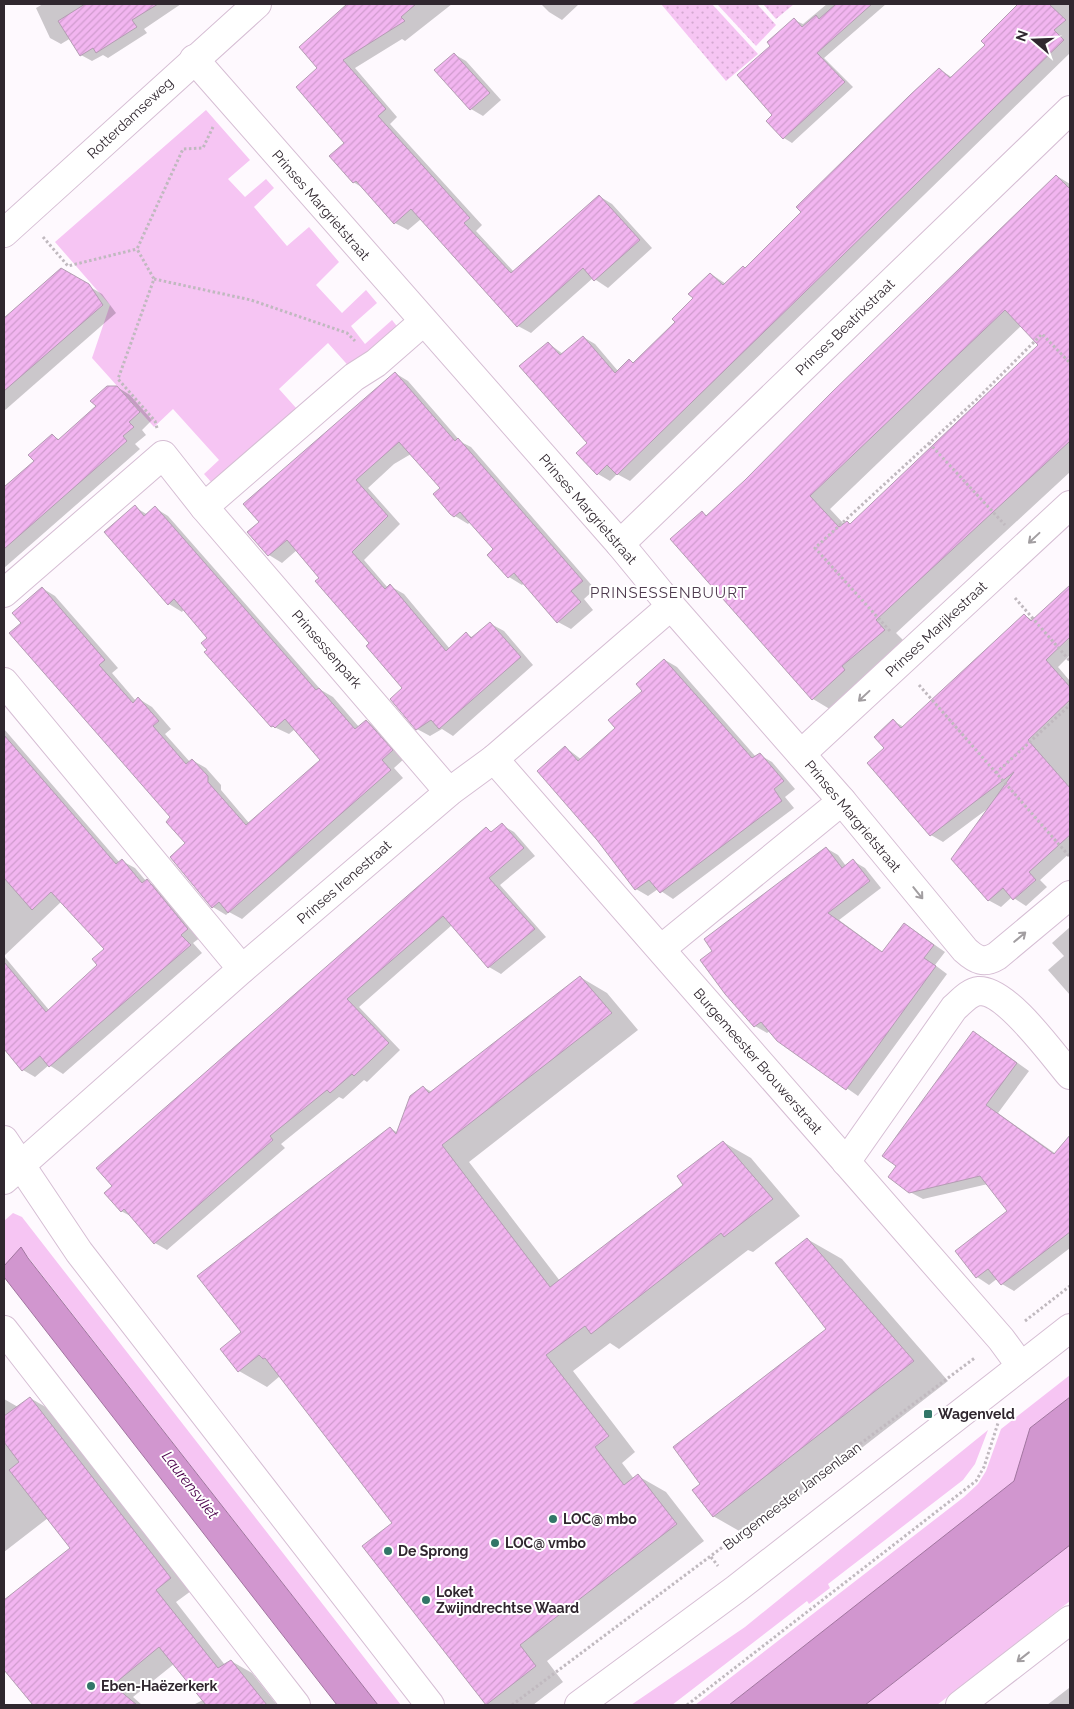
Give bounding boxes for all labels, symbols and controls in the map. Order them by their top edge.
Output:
north arrow [1009,15,1059,65]
text: N [1012,28,1031,43]
street label: Rotterdamseweg [84,74,176,162]
street label: Prinses Margrietstraat [269,147,373,263]
street label: Prinses Beatrixstraat [792,275,898,378]
street label: Prinses Margrietstraat [536,451,640,567]
one-way arrow [1028,532,1041,544]
street label: Prinses Marijkestraat [882,578,990,680]
district label: PRINSESSENBUURT [590,584,748,602]
street label: Prinsessenpark [289,607,366,692]
one-way arrow [858,690,870,702]
street label: Prinses Margrietstraat [802,757,904,875]
street label: Prinses Irenestraat [294,837,394,927]
one-way arrow [912,886,923,899]
one-way arrow [1013,932,1026,943]
street label: Burgemeester Brouwerstraat [690,985,826,1137]
place label: Wagenveld [938,1406,1015,1422]
marker: Wagenveld [922,1408,934,1420]
street label: Burgemeester Jansenlaan [720,1439,864,1553]
water label: Laurensvliet [158,1448,222,1523]
place label: LOC@ mbo [563,1511,637,1527]
marker: LOC@ mbo [547,1513,559,1525]
place label: LOC@ vmbo [505,1535,587,1551]
marker: LOC@ vmbo [489,1537,501,1549]
place label: De Sprong [398,1543,468,1559]
marker: De Sprong [382,1545,394,1557]
place label: Loket Zwijndrechtse Waard [436,1584,579,1616]
marker: Loket Zwijndrechtse Waard [420,1594,432,1606]
one-way arrow [1016,1651,1029,1662]
place label: Eben-Haëzerkerk [101,1678,217,1694]
marker: Eben-Haëzerkerk [85,1680,97,1692]

